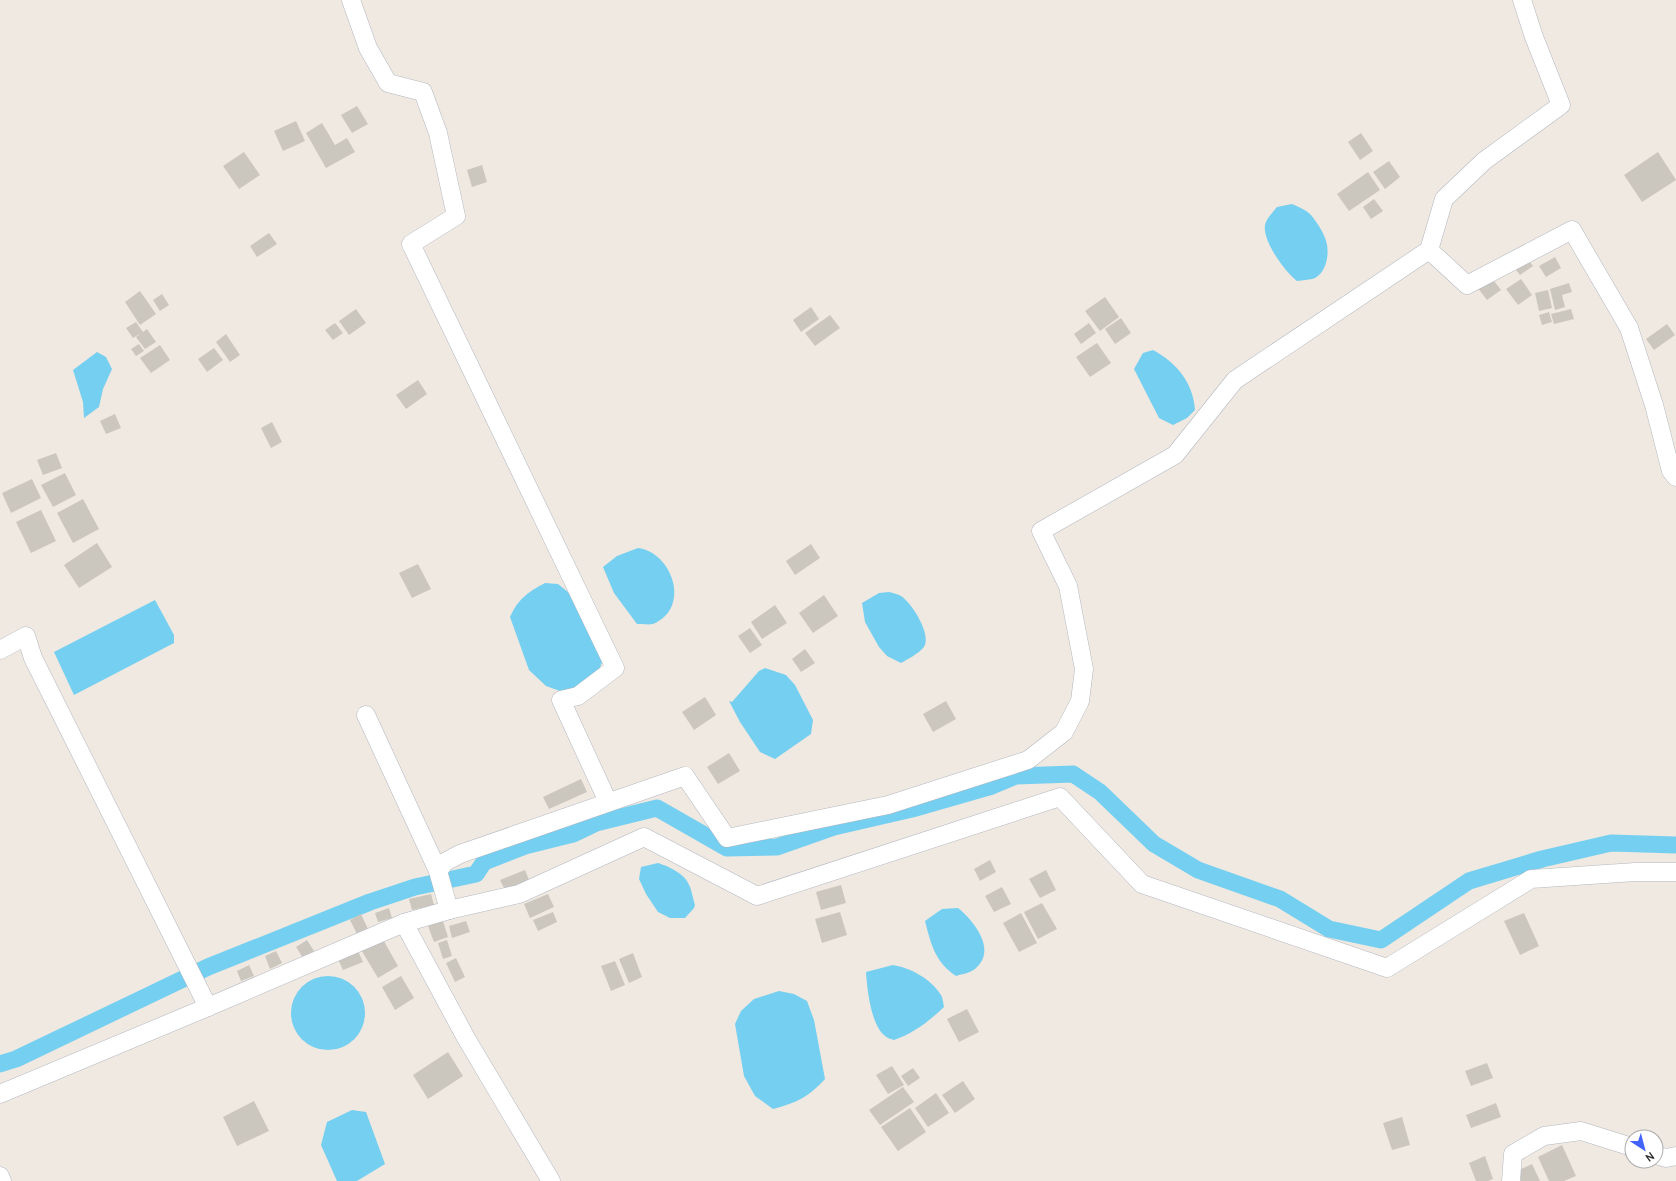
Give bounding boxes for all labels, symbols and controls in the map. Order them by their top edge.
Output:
north arrow [1624,1129,1664,1169]
text: N [1643,1149,1657,1165]

